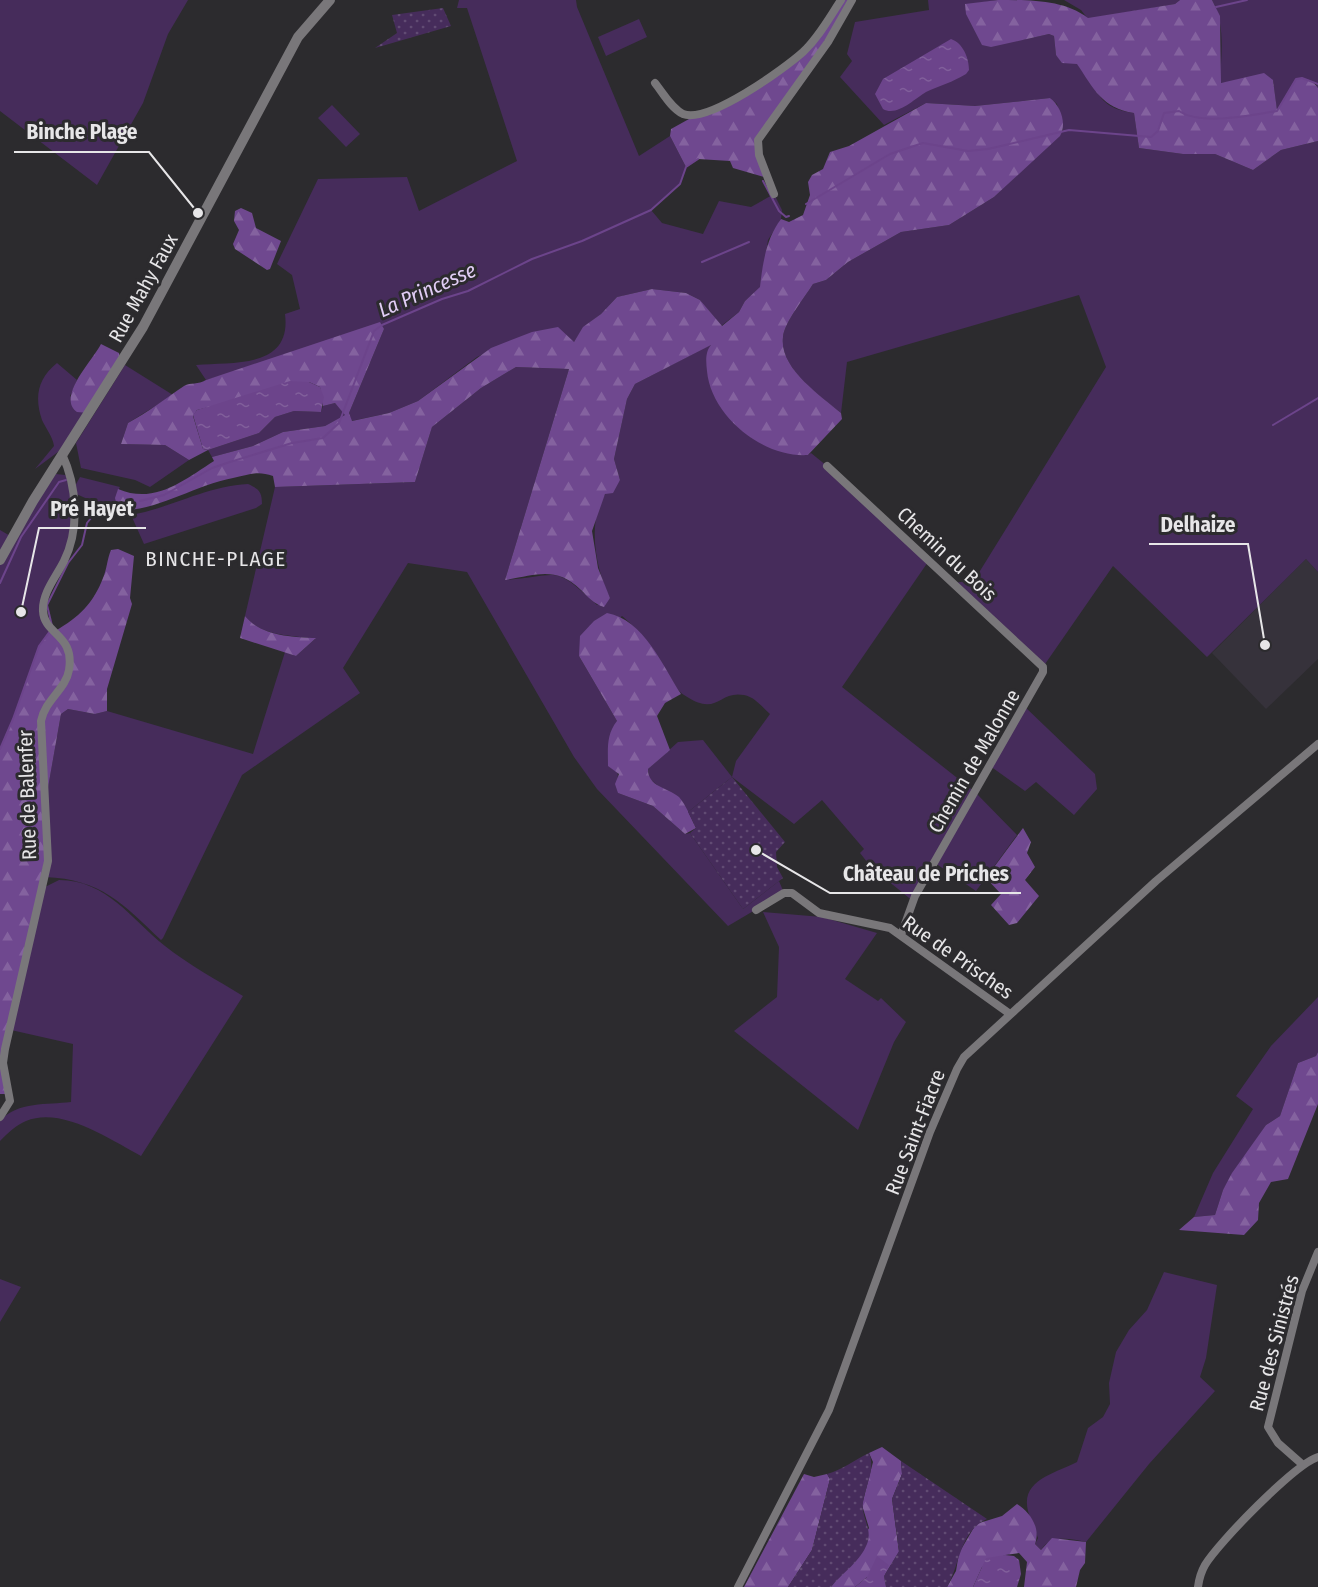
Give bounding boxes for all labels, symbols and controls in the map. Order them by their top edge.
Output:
callout: Binche Plage [14,113,149,152]
text: Binche Plage [26,119,138,145]
street label: Rue Mahy Faux [103,229,183,347]
water label: La Princesse [374,257,480,323]
callout: Pré Hayet [39,489,146,528]
text: Pré Hayet [50,496,134,522]
street label: Chemin du Bois [892,502,1002,606]
callout: Delhaize [1149,505,1248,544]
text: Delhaize [1161,512,1236,538]
district label: BINCHE-PLAGE [145,546,287,572]
street label: Chemin de Malonne [923,685,1025,837]
street label: Rue de Balenfer [13,730,41,860]
callout: Château de Priches [830,854,1021,893]
text: Château de Priches [843,861,1009,887]
street label: Rue de Prisches [898,910,1018,1004]
street label: Rue Saint-Fiacre [880,1066,950,1198]
street label: Rue des Sinistrés [1244,1272,1304,1414]

